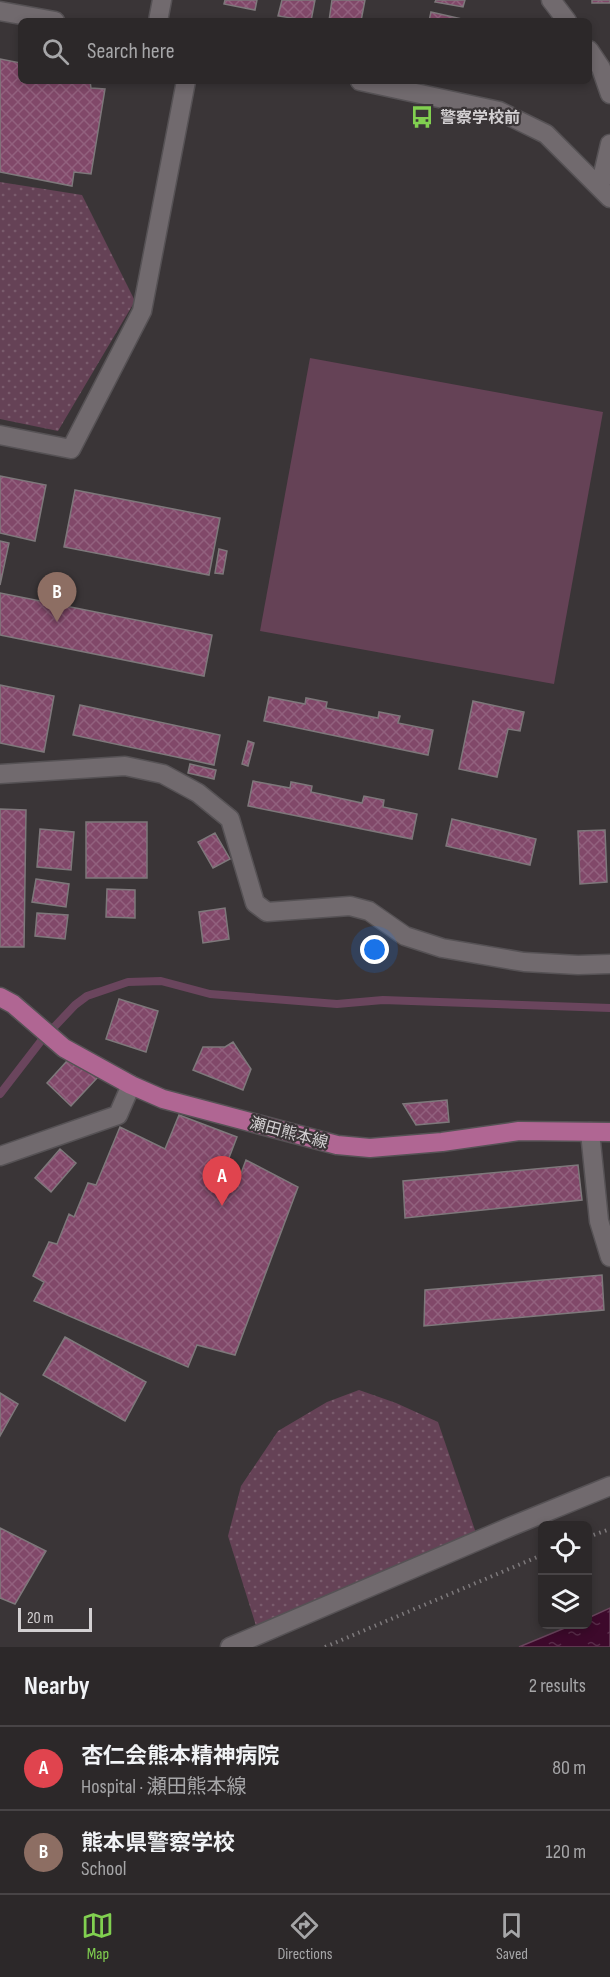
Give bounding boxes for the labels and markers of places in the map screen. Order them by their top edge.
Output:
bus stop icon: 警察学校前 [409,104,435,130]
place label: 警察学校前 [440,109,520,128]
pin: B [38,572,76,622]
pin: A [202,1156,242,1206]

